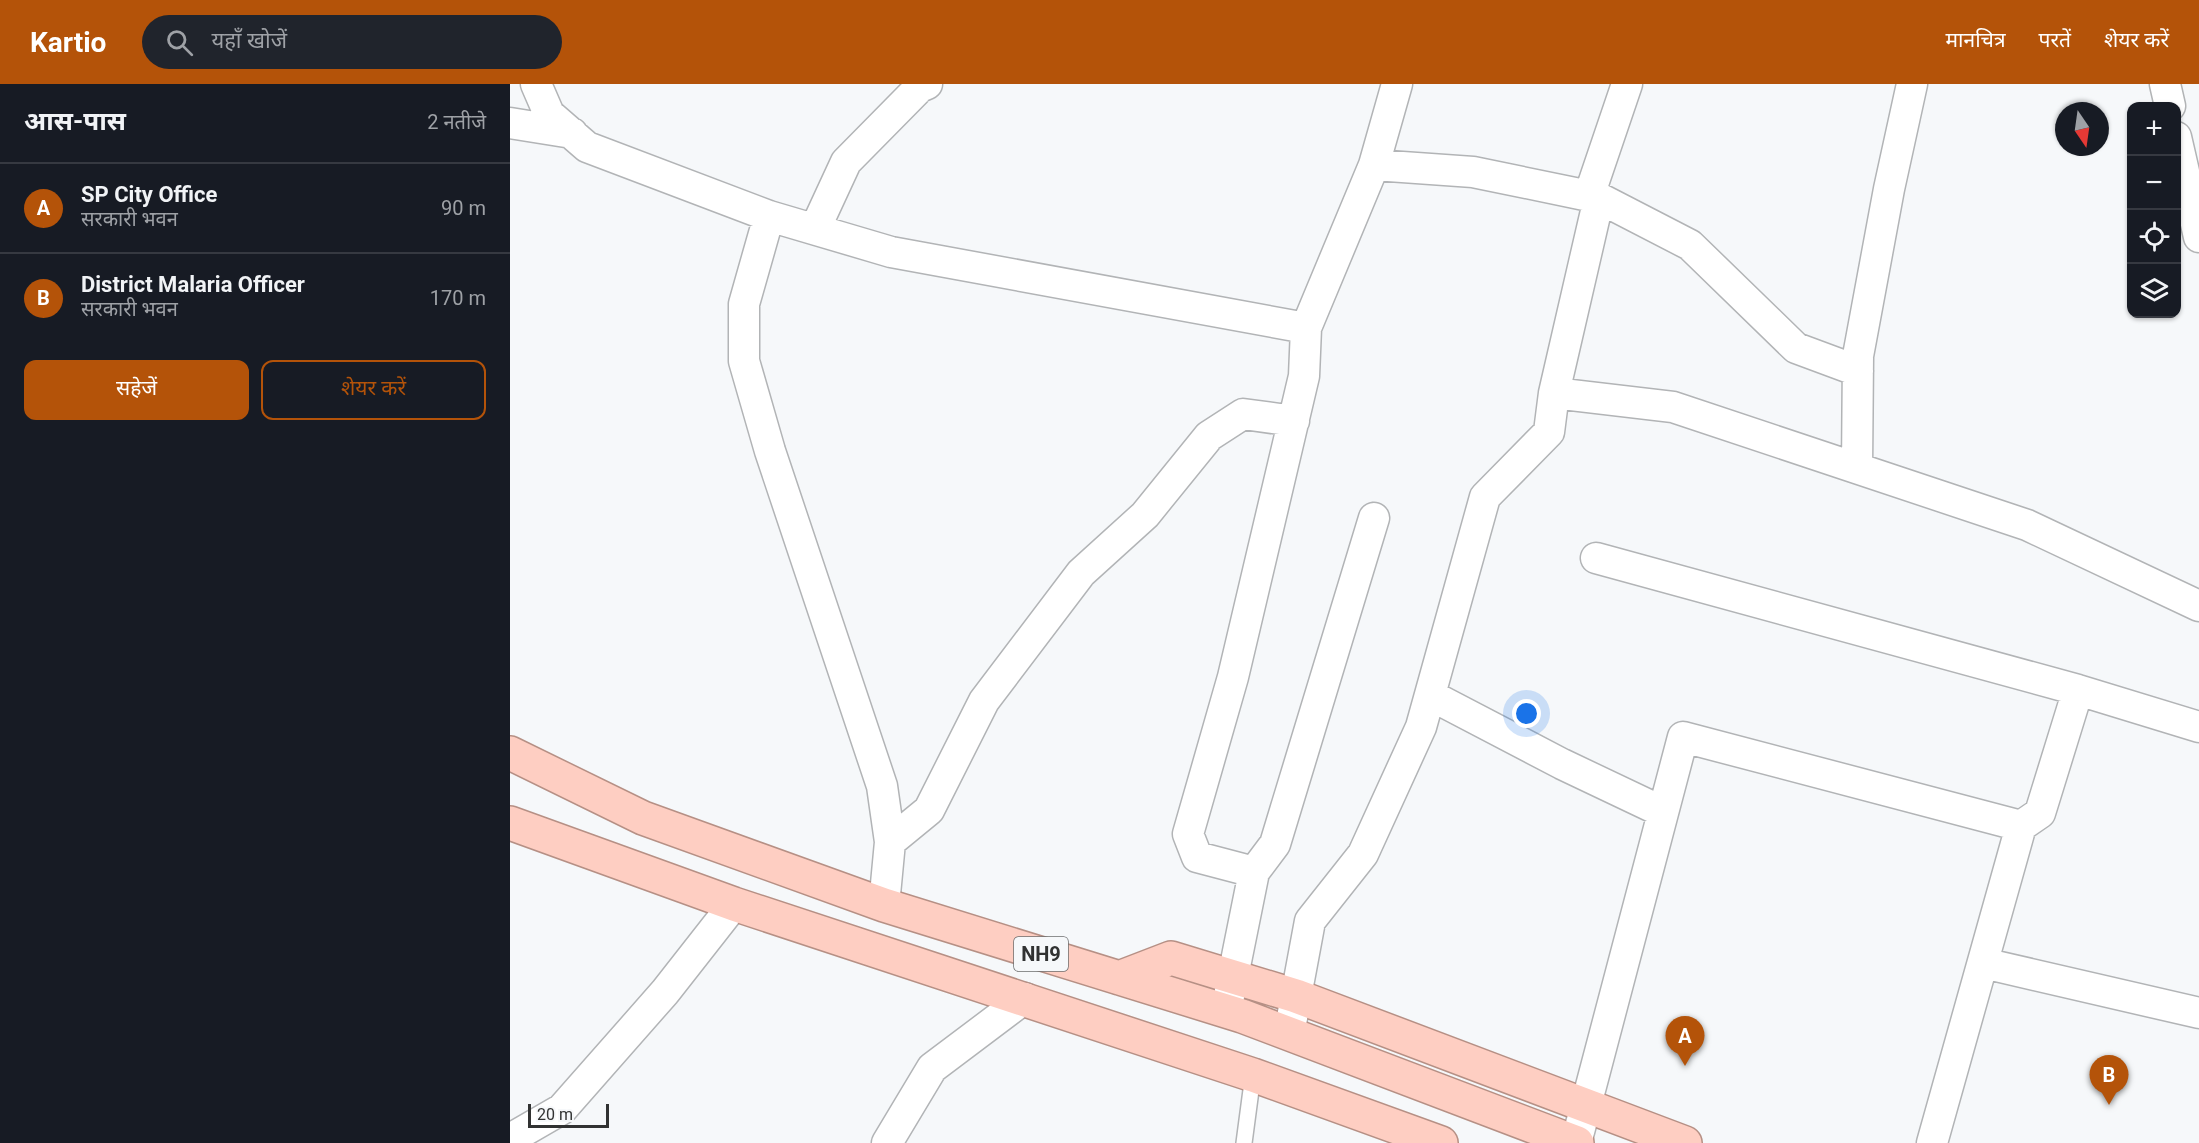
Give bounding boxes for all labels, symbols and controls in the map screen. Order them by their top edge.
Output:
search box [142,15,562,69]
text: Kartio [30,26,106,59]
icon: search [163,26,196,59]
text: यहाँ खोजें [211,28,287,53]
text: मानचित्र [1945,28,2006,52]
text: परतें [2039,28,2071,52]
text: शेयर करें [2104,28,2169,52]
north arrow [2055,102,2109,156]
map controls [2127,102,2181,318]
button: + [2127,102,2181,156]
text: आस-पास [24,106,126,136]
text: 2 नतीजे [427,110,486,134]
button: − [2127,156,2181,210]
text: SP City Office [81,182,217,207]
text: A [37,196,50,220]
text: 90 m [441,196,486,220]
text: सरकारी भवन [81,207,178,231]
button: locate [2127,210,2181,264]
button: layers [2127,264,2181,318]
text: District Malaria Officer [81,272,305,297]
text: B [37,286,50,310]
text: 170 m [430,286,486,310]
text: सरकारी भवन [81,297,178,321]
button: सहेजें [24,360,249,420]
button: शेयर करें [261,360,486,420]
your location [1512,699,1541,728]
road number: NH9 [1014,937,1068,971]
pin: A [1666,1016,1704,1066]
pin: B [2090,1056,2128,1105]
scale bar [528,1101,609,1128]
text: 20 m [537,1105,573,1124]

